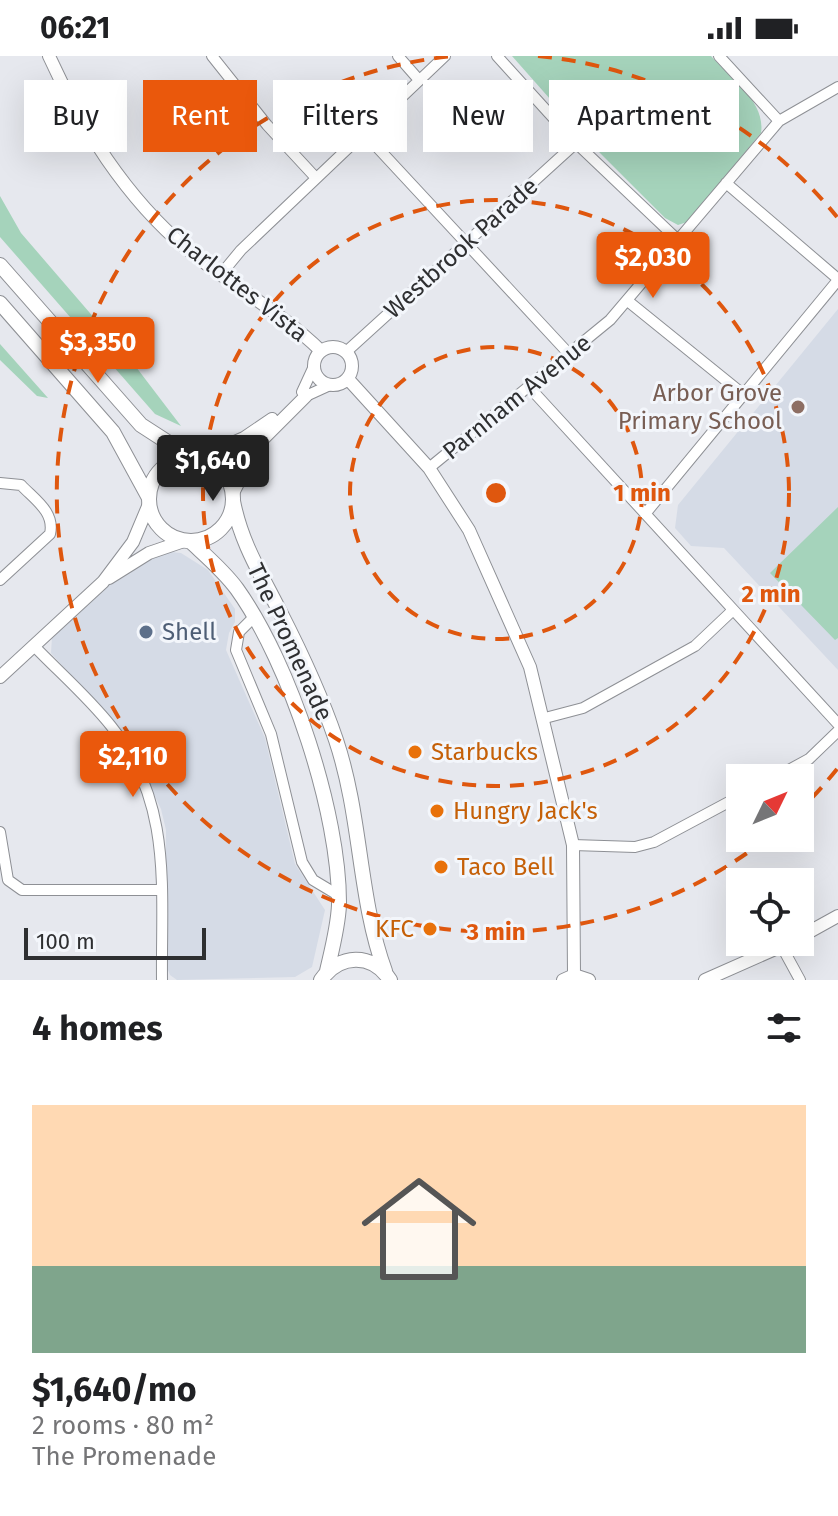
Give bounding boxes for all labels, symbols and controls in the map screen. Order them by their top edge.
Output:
text: 06:21 [40,10,110,46]
chip: Buy [24,80,127,152]
chip: Rent [143,80,257,152]
chip: Filters [273,80,407,152]
chip: New [423,80,533,152]
chip: Apartment [549,80,739,152]
street label: Westbrook Parade [379,172,543,324]
street label: Charlottes Vista [161,220,313,348]
pin: $2,030 [588,232,718,300]
text: $2,030 [614,242,692,273]
pin: $3,350 [33,317,163,385]
text: $3,350 [59,327,137,358]
street label: Parnham Avenue [437,329,597,465]
place label: Arbor Grove Primary School [618,379,782,435]
marker: Arbor Grove Primary School [789,398,807,416]
pin: $1,640 [148,435,278,503]
text: $1,640 [175,445,251,476]
centre of rings [482,479,510,507]
text: 1 min [613,479,671,507]
street label: The Promenade [241,559,339,725]
text: 2 min [742,580,801,608]
place label: Shell [162,618,216,646]
marker: Shell [137,623,155,641]
pin: $2,110 [68,731,198,799]
place label: Starbucks [431,738,538,766]
text: $2,110 [98,741,168,772]
marker: Starbucks [406,743,424,761]
north arrow [726,764,814,852]
map controls [726,764,814,956]
place label: Hungry Jack's [453,797,598,825]
marker: Hungry Jack's [428,802,446,820]
place label: Taco Bell [457,853,554,881]
marker: Taco Bell [432,858,450,876]
button: locate [726,868,814,956]
place label: KFC [375,915,414,943]
text: 3 min [465,918,526,946]
marker: KFC [421,920,439,938]
scale bar [24,924,206,960]
text: 100 m [36,928,95,955]
icon: filters [762,1006,806,1050]
text: 4 homes [32,1008,163,1049]
icon: home [347,1157,491,1301]
text: $1,640/mo [32,1369,197,1410]
text: 2 rooms · 80 m² [32,1410,214,1441]
text: The Promenade [32,1441,216,1472]

